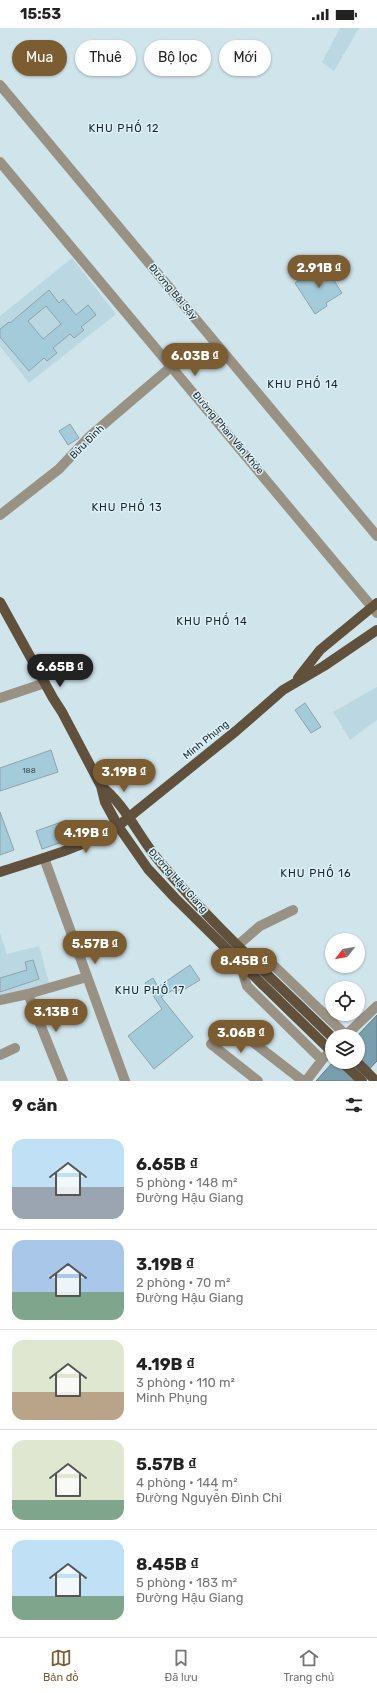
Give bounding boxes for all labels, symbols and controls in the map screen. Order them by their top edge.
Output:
text: 15:53 [20,5,61,23]
chip: Mua [12,40,67,76]
chip: Thuê [75,40,136,76]
chip: Bộ lọc [144,40,211,76]
chip: Mới [219,40,271,76]
district label: KHU PHỐ 12 [88,119,160,135]
pin: 2.91B ₫ [282,255,356,289]
text: 2.91B ₫ [296,260,342,275]
street label: Đường Bãi Sậy [146,262,200,323]
pin: 6.03B ₫ [158,343,232,377]
text: 6.03B ₫ [171,348,219,363]
district label: KHU PHỐ 14 [267,375,339,391]
street label: Đường Phan Văn Khỏe [190,389,266,477]
street label: Bửu Đình [67,422,107,462]
district label: KHU PHỐ 13 [91,498,163,514]
district label: KHU PHỐ 14 [176,612,248,628]
pin: 6.65B ₫ [23,654,97,688]
text: 6.65B ₫ [36,659,84,674]
street label: Minh Phụng [181,718,231,762]
pin: 3.19B ₫ [87,759,161,793]
text: 3.19B ₫ [102,764,146,779]
house number: 188 [22,766,36,775]
pin: 4.19B ₫ [49,820,123,854]
text: 4.19B ₫ [63,825,109,840]
street label: Đường Hậu Giang [146,846,210,916]
district label: KHU PHỐ 16 [280,864,352,880]
pin: 5.57B ₫ [58,931,132,965]
north arrow [325,933,365,973]
map controls [325,933,365,1069]
text: 5.57B ₫ [72,936,118,951]
pin: 8.45B ₫ [207,948,281,982]
text: 8.45B ₫ [220,953,268,968]
district label: KHU PHỐ 17 [115,981,185,997]
button: locate [325,981,365,1021]
pin: 3.13B ₫ [19,999,93,1033]
text: 3.13B ₫ [33,1004,79,1019]
pin: 3.06B ₫ [204,1020,278,1054]
text: 3.06B ₫ [217,1025,265,1040]
button: layers [325,1029,365,1069]
icon: filters [343,1094,365,1116]
text: 9 căn [12,1095,58,1115]
text: 6.65B ₫ [136,1154,198,1174]
icon: home [44,1155,92,1203]
text: 5 phòng · 148 m² [136,1175,237,1190]
text: Đường Hậu Giang [136,1190,243,1205]
text: 3.19B ₫ [136,1254,195,1274]
icon: home [44,1256,92,1304]
text: 2 phòng · 70 m² [136,1275,230,1290]
text: Đường Hậu Giang [136,1290,243,1305]
text: 4.19B ₫ [136,1354,195,1374]
icon: home [44,1356,92,1404]
text: 3 phòng · 110 m² [136,1375,235,1390]
text: Minh Phụng [136,1390,208,1405]
text: 5.57B ₫ [136,1454,197,1474]
icon: home [44,1456,92,1504]
text: 4 phòng · 144 m² [136,1475,238,1490]
text: Đường Nguyễn Đình Chi [136,1490,282,1505]
text: 8.45B ₫ [136,1554,199,1574]
icon: home [44,1556,92,1604]
text: 5 phòng · 183 m² [136,1575,237,1590]
text: Đường Hậu Giang [136,1590,243,1605]
tab: Bản đồ [43,1647,79,1684]
tab: Đã lưu [165,1647,198,1684]
tab: Trang chủ [284,1647,334,1684]

